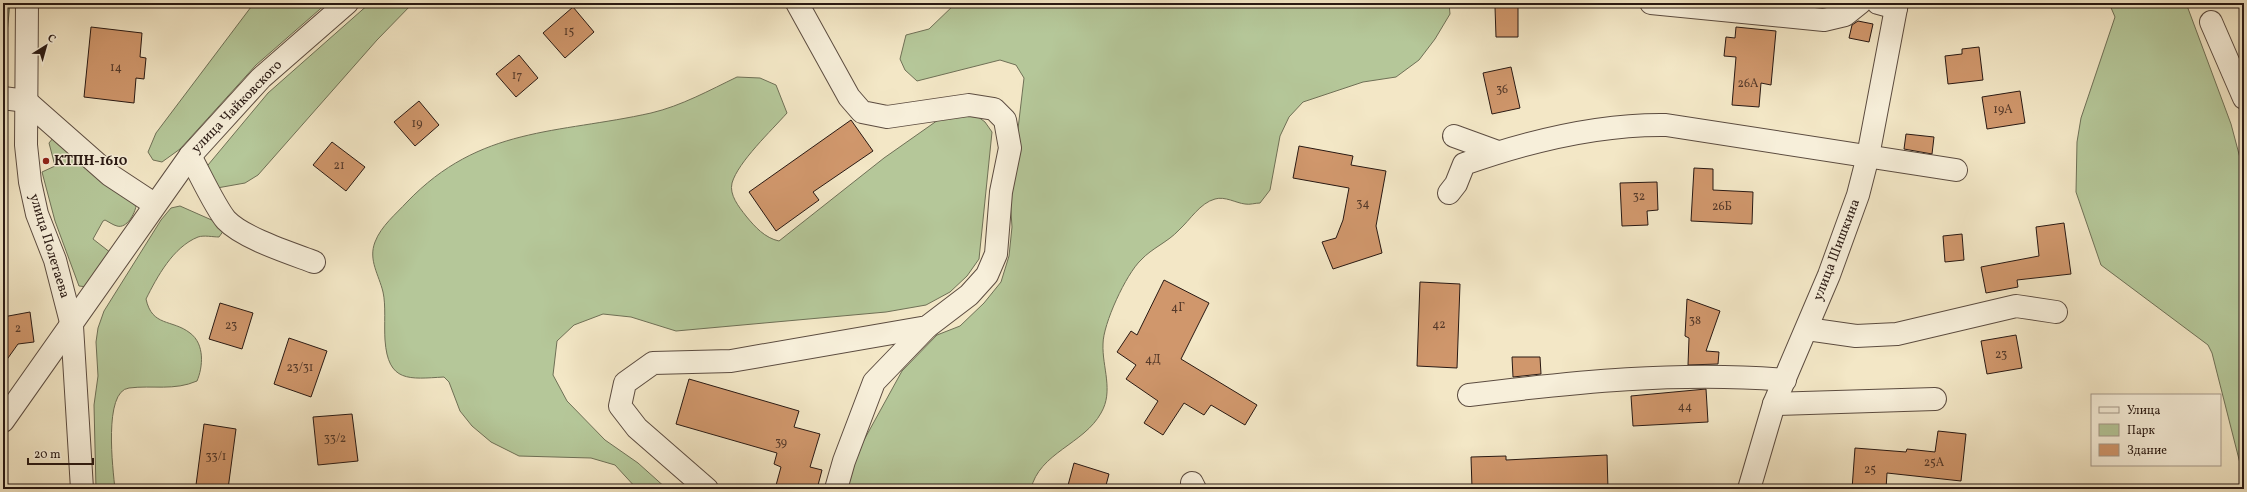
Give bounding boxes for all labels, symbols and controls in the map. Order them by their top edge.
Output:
house number: 15 [564,24,574,40]
north arrow [26,26,66,66]
text: С [44,31,58,47]
street label: улица Чайковского [187,56,287,158]
house number: 14 [110,60,122,76]
house number: 17 [512,68,522,84]
house number: 26А [1738,76,1759,92]
house number: 36 [1496,82,1508,98]
house number: 19А [1993,102,2013,118]
house number: 19 [412,116,422,132]
place label: КТПН-1610 [54,152,128,171]
marker: КТПН-1610 [41,156,51,166]
house number: 21 [333,158,345,174]
house number: 32 [1633,189,1645,205]
street label: улица Полетаева [24,191,74,301]
house number: 34 [1356,196,1370,212]
street label: улица Шишкина [1809,196,1865,304]
house number: 26Б [1712,199,1732,215]
house number: 4Г [1171,300,1185,316]
house number: 38 [1689,313,1701,329]
house number: 42 [1432,317,1446,333]
house number: 23 [225,318,237,334]
house number: 2 [15,321,21,337]
house number: 23 [1995,347,2007,363]
house number: 4Д [1145,352,1161,368]
house number: 23/31 [286,360,314,376]
legend [2091,394,2221,466]
house number: 44 [1678,399,1692,415]
text: Улица [2127,403,2160,419]
text: Парк [2127,423,2155,439]
house number: 33/2 [324,431,346,447]
house number: 39 [775,435,787,451]
scale bar [28,440,93,466]
text: Здание [2127,443,2167,459]
text: 20 m [34,447,61,463]
house number: 33/1 [206,449,226,465]
house number: 25А [1924,455,1945,471]
house number: 25 [1864,462,1876,478]

